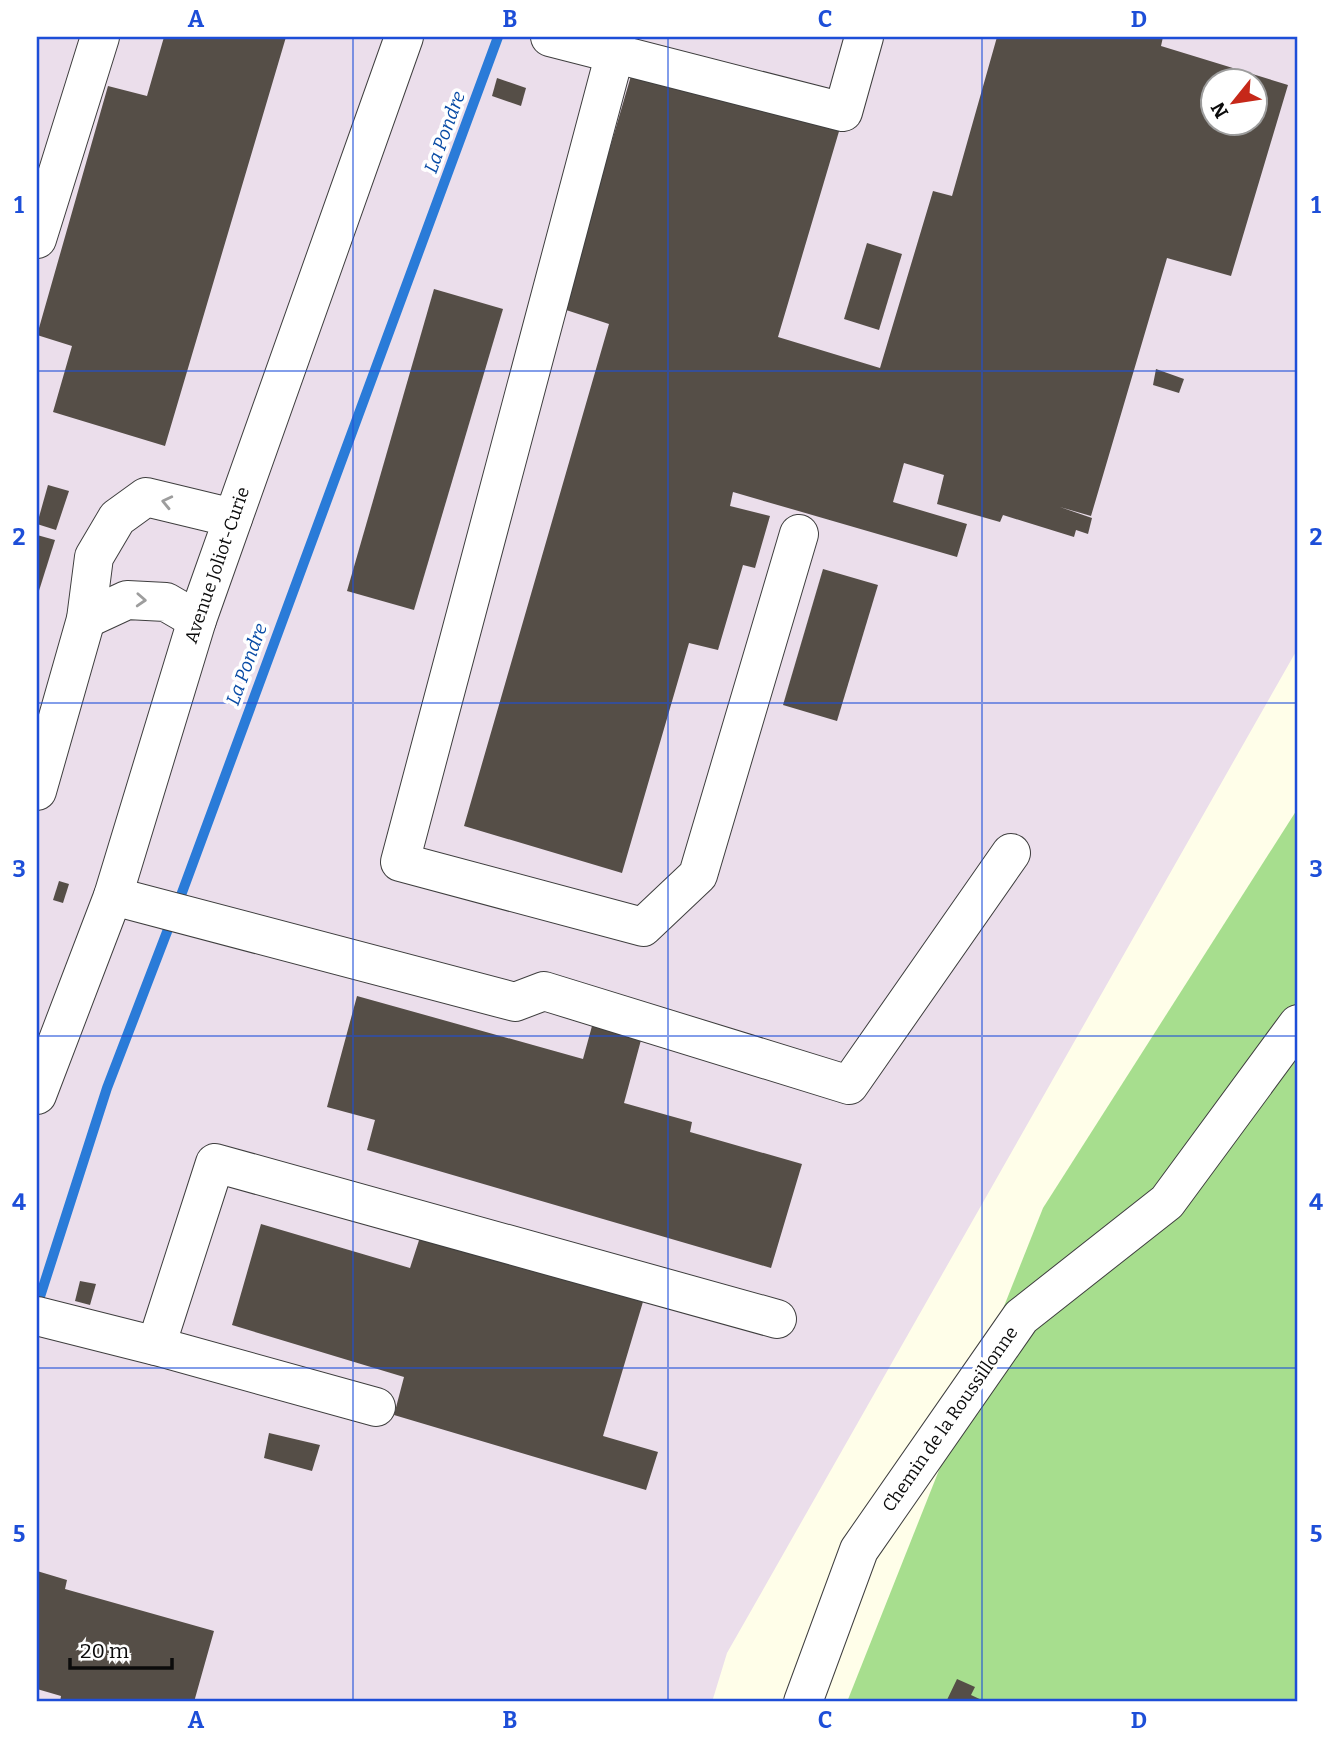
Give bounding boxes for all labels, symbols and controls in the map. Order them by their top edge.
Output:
text: A [188,5,205,33]
text: B [503,5,517,33]
text: C [818,5,832,33]
text: D [1131,5,1147,33]
north arrow [1198,66,1268,136]
water label: La Pondre [419,88,470,176]
text: N [1206,98,1233,122]
text: 1 [14,191,24,219]
text: 1 [1311,191,1321,219]
street label: Avenue Joliot-Curie [180,484,254,646]
one-way arrow [161,496,173,510]
text: 2 [13,523,26,551]
text: 2 [1310,523,1323,551]
one-way arrow [136,593,147,608]
water label: La Pondre [221,620,272,708]
text: 3 [12,855,26,883]
text: 3 [1309,855,1323,883]
text: 4 [12,1188,26,1216]
text: 4 [1309,1188,1323,1216]
street label: Chemin de la Roussillonne [878,1322,1022,1516]
text: 5 [13,1520,25,1548]
text: 5 [1310,1520,1322,1548]
scale bar [70,1627,172,1671]
text: 20 m [80,1638,129,1664]
text: A [188,1706,205,1734]
text: B [503,1706,517,1734]
text: C [818,1706,832,1734]
text: D [1131,1706,1147,1734]

